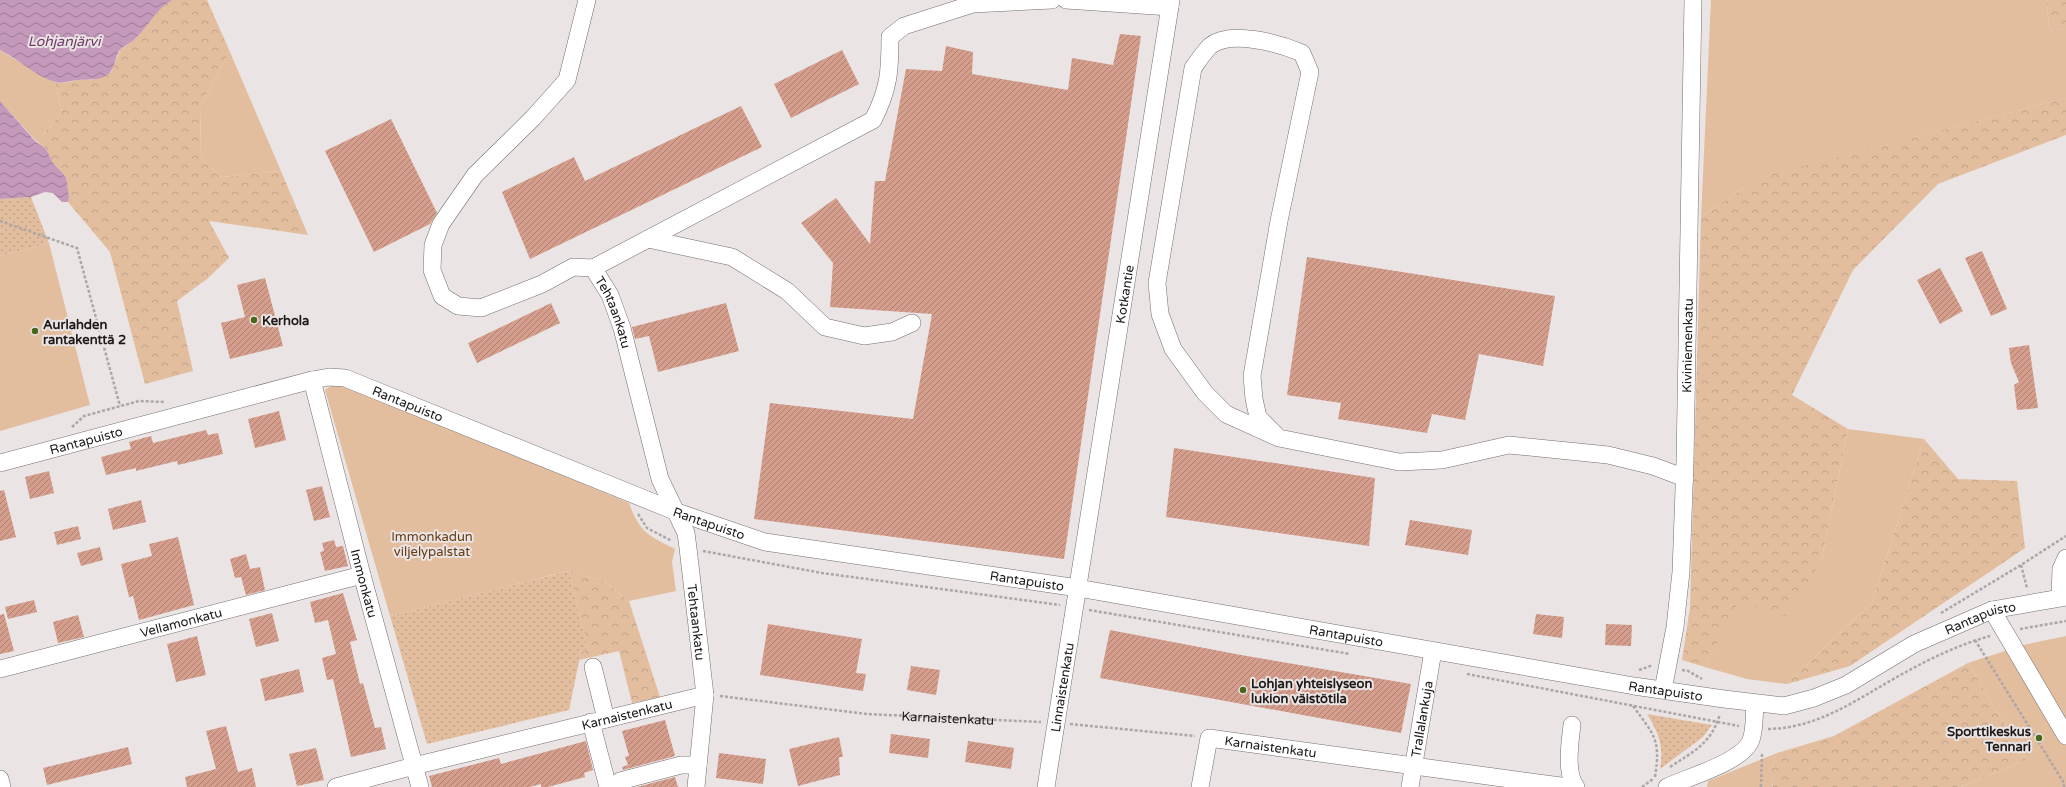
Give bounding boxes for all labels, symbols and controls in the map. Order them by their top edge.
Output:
water label: Lohjanjärvi [28,33,102,50]
street label: Kotkantie [1113,264,1138,325]
street label: Tehtaankatu [591,274,634,350]
street label: Kiviniemenkatu [1679,298,1697,393]
place label: Kerhola [262,313,309,329]
marker: Kerhola [249,315,259,325]
place label: Aurlahden rantakenttä 2 [43,317,126,348]
marker: Aurlahden rantakenttä 2 [30,326,40,336]
street label: Rantapuisto [370,383,445,426]
street label: Rantapuisto [48,424,125,458]
street label: Rantapuisto [671,504,747,544]
park label: Immonkadun viljelypalstat [391,529,473,560]
street label: Immonkatu [347,548,380,620]
street label: Rantapuisto [989,568,1065,595]
street label: Tehtaankatu [683,583,708,661]
street label: Rantapuisto [1942,599,2017,639]
street label: Vellamonkatu [138,605,224,641]
street label: Rantapuisto [1308,622,1385,651]
street label: Linnaistenkatu [1048,641,1078,733]
place label: Lohjan yhteislyseon lukion väistötila [1251,676,1372,707]
street label: Rantapuisto [1627,678,1704,705]
street label: Trallalankuja [1408,680,1437,759]
marker: Lohjan yhteislyseon lukion väistötila [1238,685,1248,695]
street label: Karnaistenkatu [580,696,674,734]
street label: Karnaistenkatu [901,709,995,729]
place label: Sporttikeskus Tennari [1947,724,2031,755]
street label: Karnaistenkatu [1223,733,1318,762]
marker: Sporttikeskus Tennari [2034,733,2044,743]

